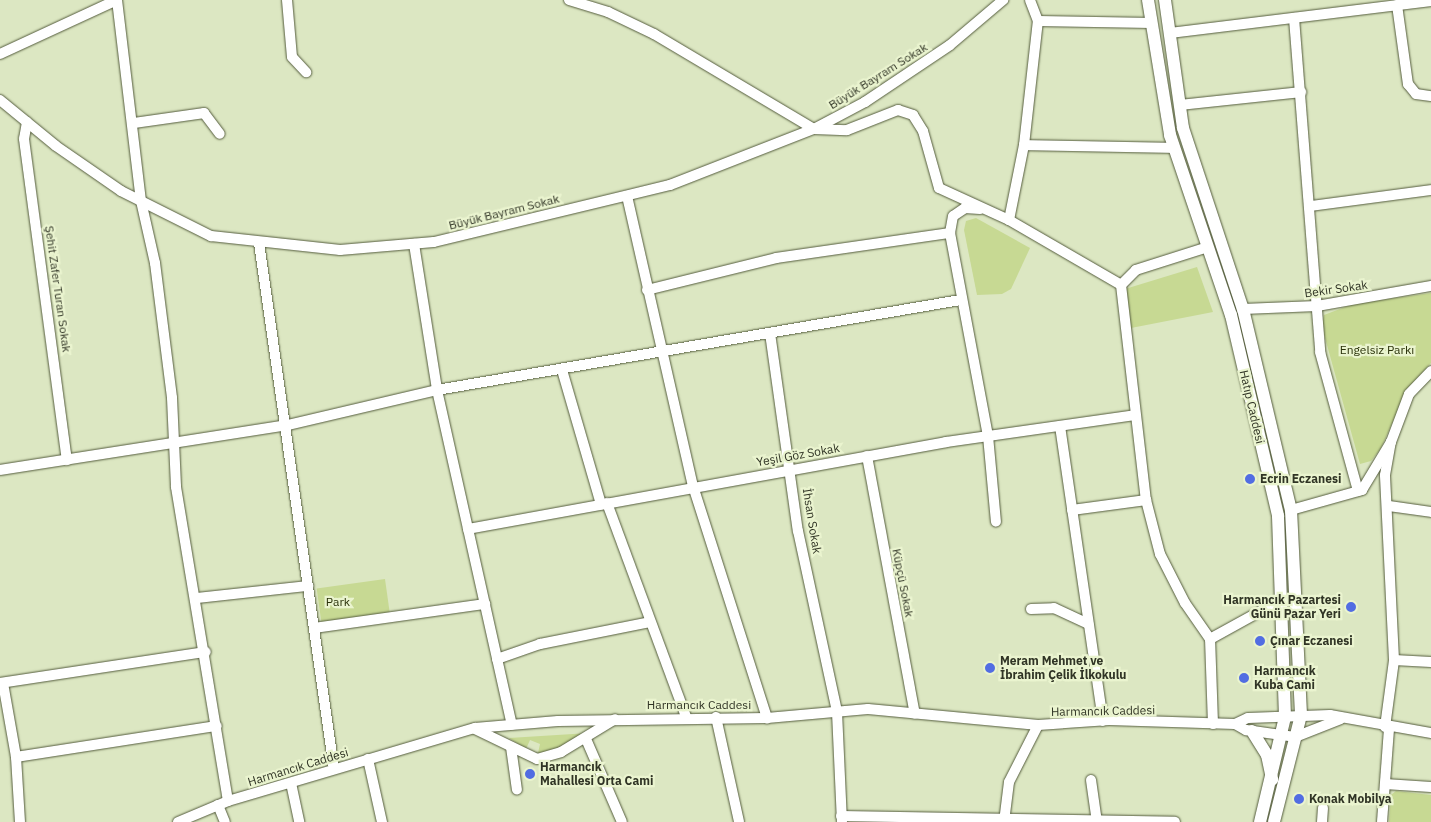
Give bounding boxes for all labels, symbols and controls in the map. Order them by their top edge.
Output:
street label: Büyük Bayram Sokak [826,40,930,112]
street label: Büyük Bayram Sokak [447,191,561,233]
street label: Şehit Zafer Turan Sokak [42,225,74,353]
street label: Bekir Sokak [1303,277,1369,301]
park label: Engelsiz Parkı [1340,343,1414,357]
street label: Hatıp Caddesi [1237,369,1267,445]
street label: Yeşil Göz Sokak [755,441,841,469]
place label: Ecrin Eczanesi [1260,472,1341,486]
marker: Ecrin Eczanesi [1244,473,1256,485]
street label: İhsan Sokak [800,487,824,555]
street label: Küpçü Sokak [889,547,917,619]
place label: Harmancık Pazartesi Günü Pazar Yeri [1223,593,1341,621]
park label: Park [326,595,350,609]
marker: Harmancık Pazartesi Günü Pazar Yeri [1345,601,1357,613]
place label: Çınar Eczanesi [1270,634,1353,648]
marker: Çınar Eczanesi [1254,635,1266,647]
place label: Meram Mehmet ve İbrahim Çelik İlkokulu [1000,654,1126,682]
marker: Meram Mehmet ve İbrahim Çelik İlkokulu [984,662,996,674]
place label: Harmancık Kuba Cami [1254,664,1316,692]
marker: Harmancık Kuba Cami [1238,672,1250,684]
street label: Harmancık Caddesi [647,698,751,712]
street label: Harmancık Caddesi [1051,703,1155,719]
street label: Harmancık Caddesi [246,745,350,789]
place label: Harmancık Mahallesi Orta Cami [540,760,653,788]
marker: Harmancık Mahallesi Orta Cami [524,768,536,780]
place label: Konak Mobilya [1309,792,1392,806]
marker: Konak Mobilya [1293,793,1305,805]

